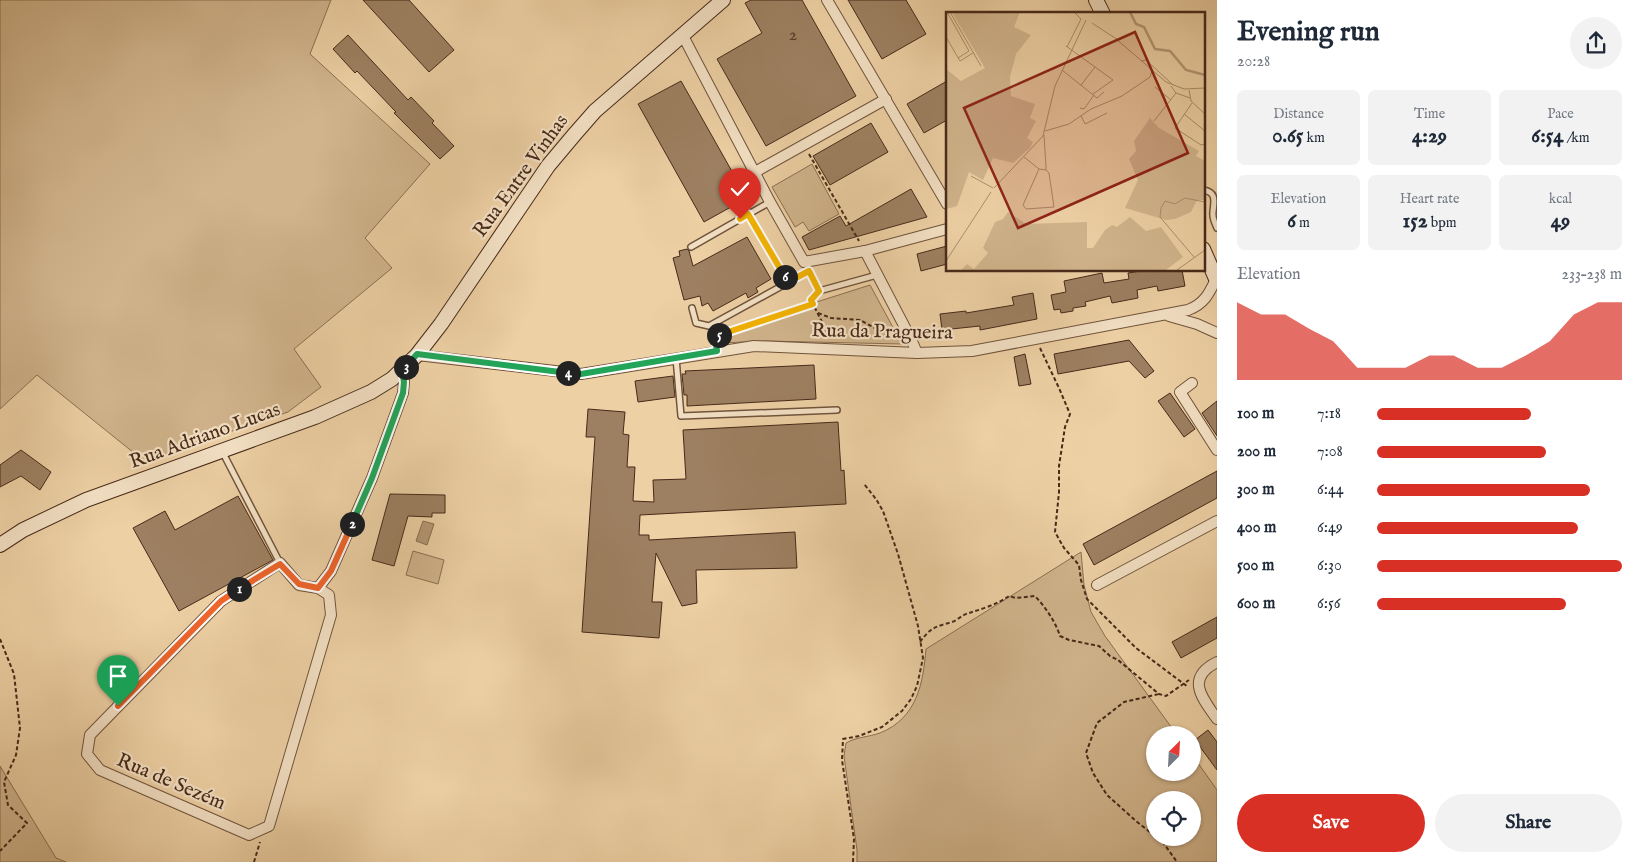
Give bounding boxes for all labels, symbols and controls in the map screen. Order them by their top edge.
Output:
inset map [946,12,1204,271]
text: Evening run [1237,15,1380,50]
button: share [1570,17,1622,69]
house number: 2 [789,24,797,47]
text: 20:28 [1237,52,1270,72]
text: Distance [1273,105,1324,123]
text: Time [1414,105,1445,123]
text: Pace [1547,105,1574,123]
street label: Rua Entre Vinhas [468,110,574,242]
text: 0.65 [1272,123,1303,150]
text: 4:29 [1412,123,1447,150]
text: 6:54 [1531,123,1564,150]
text: km [1303,129,1325,147]
text: /km [1564,129,1590,147]
pin [719,168,761,219]
icon: check [726,175,754,203]
text: Elevation [1271,190,1326,208]
text: Heart rate [1400,190,1459,208]
text: kcal [1549,190,1572,208]
text: 6 [1287,208,1296,235]
text: 152 [1402,208,1428,235]
text: 49 [1551,208,1570,235]
text: m [1296,214,1310,232]
text: bpm [1428,214,1457,232]
pin: 6 [772,264,798,290]
text: Elevation [1237,265,1300,285]
text: 233–238 m [1562,265,1622,285]
text: 6 [783,268,788,286]
street label: Rua da Pragueira [811,318,953,346]
pin: 5 [706,322,732,348]
text: 5 [717,326,722,344]
pin: 3 [394,354,418,380]
text: 3 [404,358,409,376]
pin: 4 [556,360,580,386]
text: 4 [565,364,572,382]
street label: Rua Adriano Lucas [126,397,284,475]
text: 100 m [1237,404,1274,424]
text: 7:18 [1317,404,1341,424]
text: 200 m [1237,442,1276,462]
text: 7:08 [1317,442,1343,462]
text: 300 m [1237,480,1275,500]
text: 6:44 [1317,480,1344,500]
pin: 2 [340,512,364,536]
text: 2 [349,515,356,533]
text: 400 m [1237,518,1276,538]
text: 6:49 [1317,518,1343,538]
text: 500 m [1237,556,1274,576]
text: 6:30 [1317,556,1342,576]
pin: 1 [226,576,252,602]
text: 1 [237,580,242,598]
text: 600 m [1237,594,1275,614]
text: 6:56 [1317,594,1340,614]
pin [97,655,139,706]
icon: arrive [104,662,132,690]
north arrow [1146,726,1201,781]
map controls [1146,726,1201,846]
street label: Rua de Sezém [113,748,229,816]
button: locate [1146,791,1201,846]
button: Save [1237,794,1425,852]
button: Share [1435,794,1622,852]

